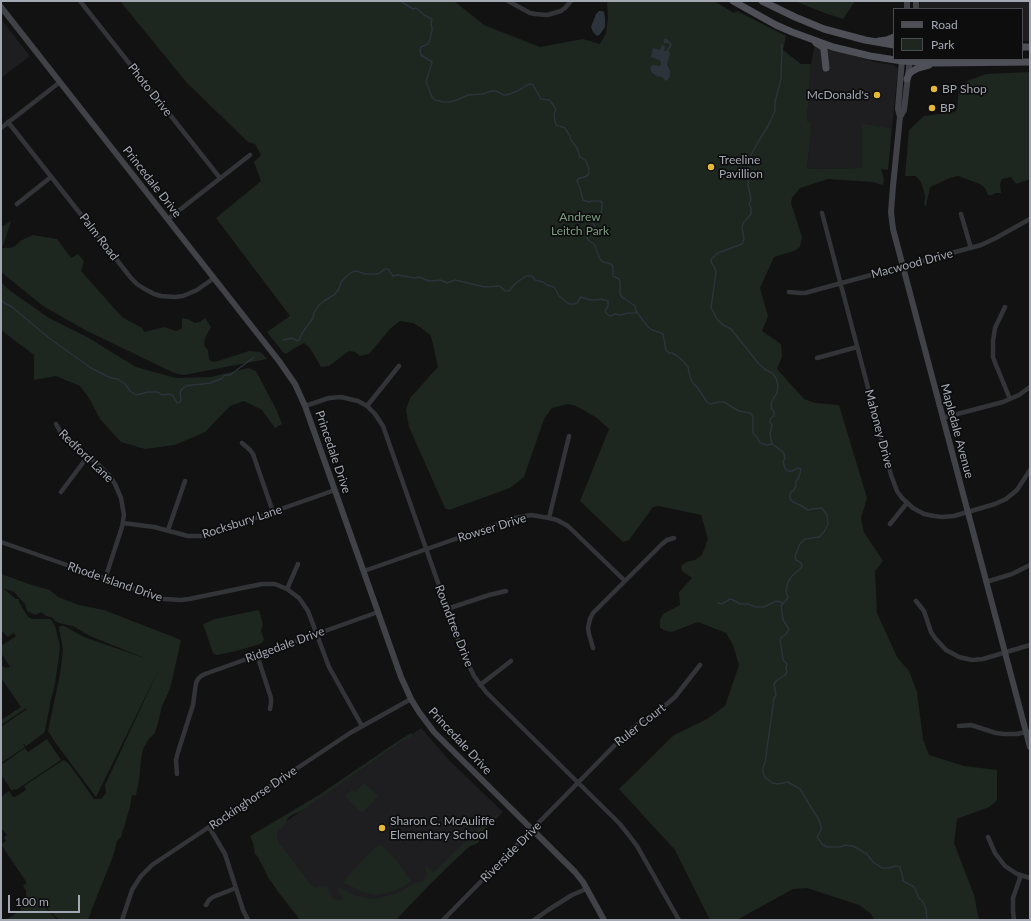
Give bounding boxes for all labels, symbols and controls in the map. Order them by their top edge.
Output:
legend [893,8,1023,60]
text: Road [931,17,958,32]
text: Park [931,37,954,52]
street label: Photo Drive [125,61,175,119]
place label: BP Shop [942,82,987,96]
marker: BP Shop [929,84,939,94]
place label: McDonald's [807,88,869,102]
marker: McDonald's [872,90,882,100]
place label: BP [940,101,955,115]
marker: BP [927,103,937,113]
street label: Princedale Drive [120,143,184,221]
place label: Treeline Pavillion [719,153,763,181]
marker: Treeline Pavillion [706,162,716,172]
park label: Andrew Leitch Park [551,210,609,238]
street label: Palm Road [76,211,122,263]
street label: Macwood Drive [870,246,954,282]
street label: Mapledale Avenue [937,382,977,480]
street label: Mahoney Drive [862,388,896,470]
street label: Princedale Drive [312,409,354,495]
street label: Redford Lane [56,426,116,486]
street label: Rocksbury Lane [200,502,284,542]
street label: Rowser Drive [456,511,528,545]
street label: Rhode Island Drive [66,559,164,605]
street label: Roundtree Drive [432,583,476,669]
street label: Ridgedale Drive [244,624,326,666]
street label: Ruler Court [612,701,668,749]
street label: Princedale Drive [425,704,495,778]
street label: Rockinghorse Drive [206,763,300,833]
place label: Sharon C. McAuliffe Elementary School [390,814,495,842]
street label: Riverside Drive [478,819,544,885]
marker: Sharon C. McAuliffe Elementary School [377,823,387,833]
scale bar [10,887,82,913]
text: 100 m [15,894,49,909]

